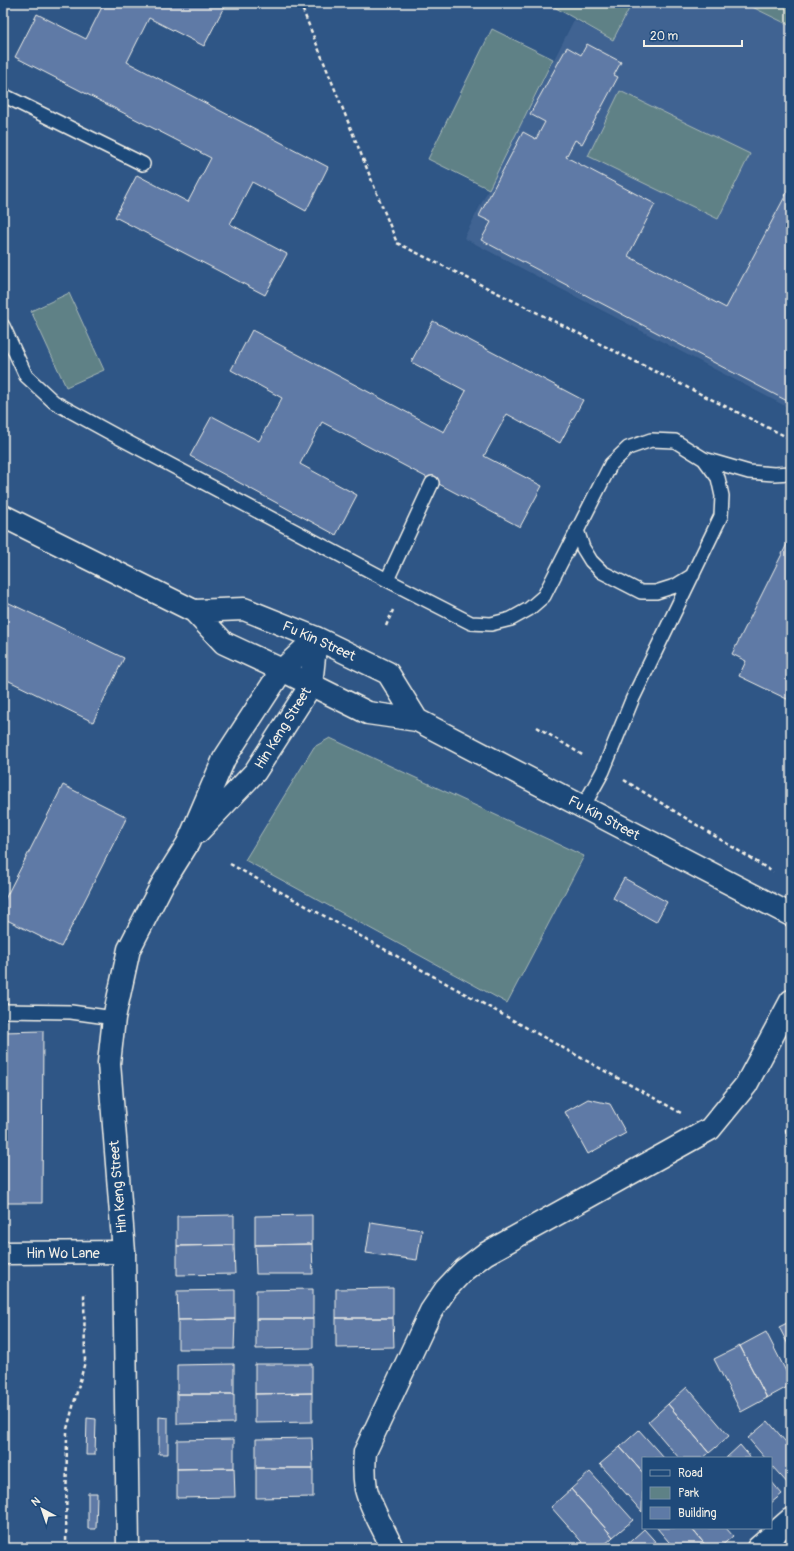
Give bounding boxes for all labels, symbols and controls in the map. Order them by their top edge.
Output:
scale bar [644,22,742,48]
text: 20 m [650,29,679,44]
street label: Fu Kin Street [280,617,359,665]
street label: Hin Keng Street [251,684,315,772]
street label: Fu Kin Street [565,792,643,844]
street label: Hin Keng Street [105,1139,131,1234]
street label: Hin Wo Lane [26,1245,100,1262]
legend [642,1457,772,1529]
text: Road [678,1466,703,1481]
text: Park [678,1486,699,1501]
north arrow [22,1489,62,1529]
text: N [29,1494,43,1509]
text: Building [678,1506,717,1521]

